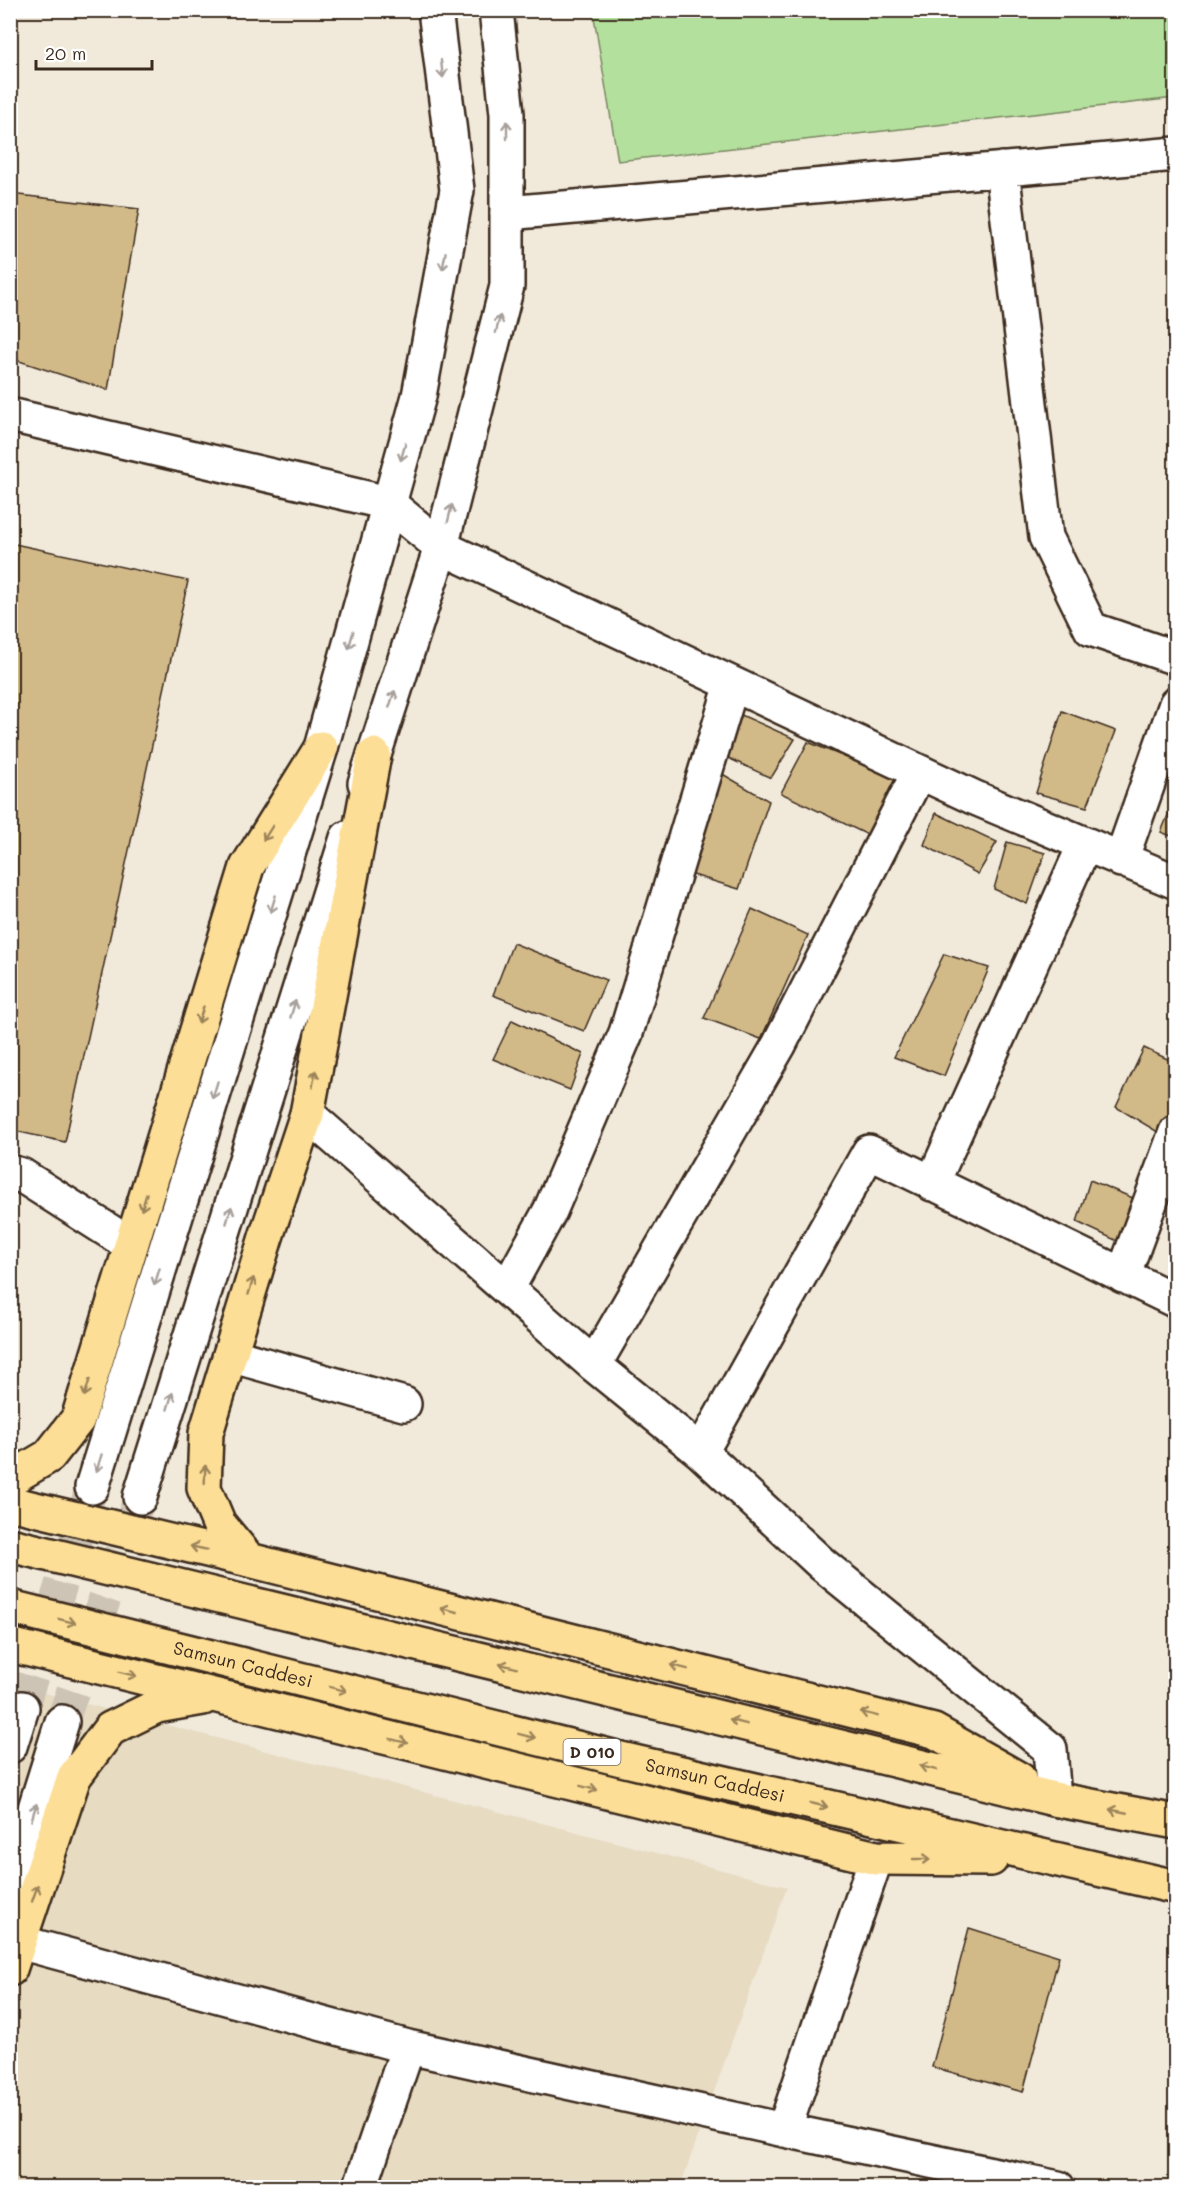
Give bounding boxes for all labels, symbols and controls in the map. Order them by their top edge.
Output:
scale bar [36,33,152,71]
text: 20 m [45,41,86,65]
one-way arrow [437,58,448,78]
one-way arrow [501,121,513,141]
one-way arrow [438,251,449,271]
one-way arrow [492,315,504,334]
one-way arrow [397,442,408,461]
one-way arrow [445,504,456,523]
one-way arrow [345,630,356,649]
one-way arrow [387,690,398,709]
one-way arrow [261,824,273,841]
one-way arrow [267,894,278,913]
one-way arrow [289,1000,300,1019]
one-way arrow [195,1006,206,1025]
one-way arrow [308,1070,319,1090]
one-way arrow [209,1080,220,1099]
one-way arrow [138,1192,149,1211]
one-way arrow [224,1206,235,1225]
one-way arrow [151,1267,162,1286]
one-way arrow [247,1277,258,1296]
one-way arrow [81,1378,92,1397]
one-way arrow [165,1392,176,1411]
one-way arrow [93,1453,104,1472]
one-way arrow [199,1464,210,1484]
one-way arrow [190,1542,209,1554]
one-way arrow [440,1604,459,1616]
one-way arrow [57,1616,76,1628]
street label: Samsun Caddesi [171,1635,315,1693]
one-way arrow [499,1660,518,1672]
one-way arrow [670,1661,689,1673]
one-way arrow [119,1669,138,1681]
one-way arrow [328,1683,347,1695]
one-way arrow [860,1708,879,1720]
one-way arrow [729,1715,748,1727]
one-way arrow [517,1730,536,1742]
one-way arrow [390,1735,409,1747]
road number: D 010 [564,1739,620,1765]
street label: Samsun Caddesi [643,1752,787,1807]
one-way arrow [919,1761,938,1773]
one-way arrow [579,1782,598,1794]
one-way arrow [809,1800,828,1812]
one-way arrow [29,1803,40,1822]
one-way arrow [1109,1805,1128,1816]
one-way arrow [912,1853,932,1864]
one-way arrow [30,1884,41,1903]

